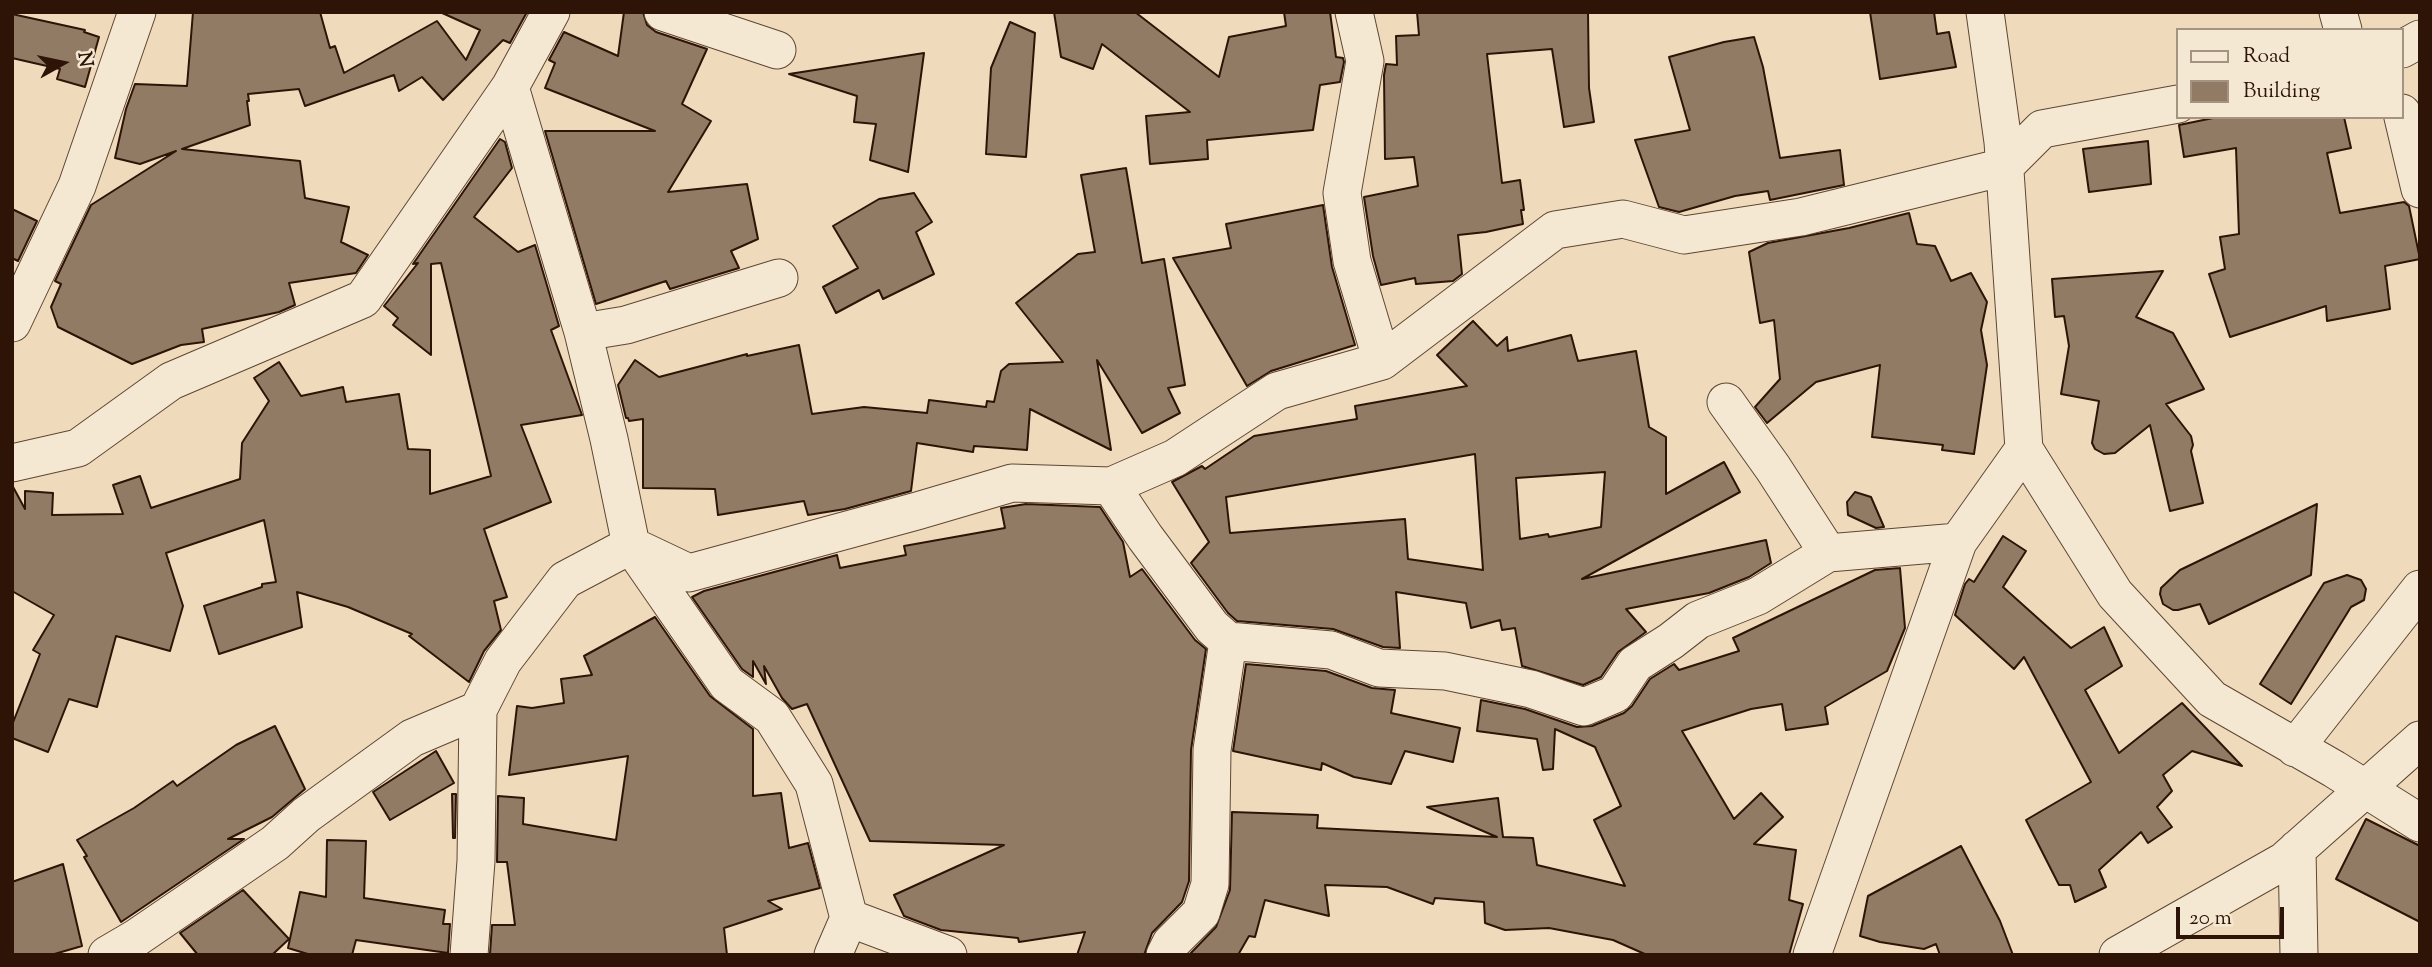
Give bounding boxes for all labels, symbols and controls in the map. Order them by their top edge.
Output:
north arrow [28,28,98,98]
legend [2176,28,2404,119]
text: Road [2243,42,2290,72]
text: N [70,50,99,69]
text: Building [2243,77,2320,107]
scale bar [2180,894,2288,938]
text: 20 m [2189,904,2232,934]

